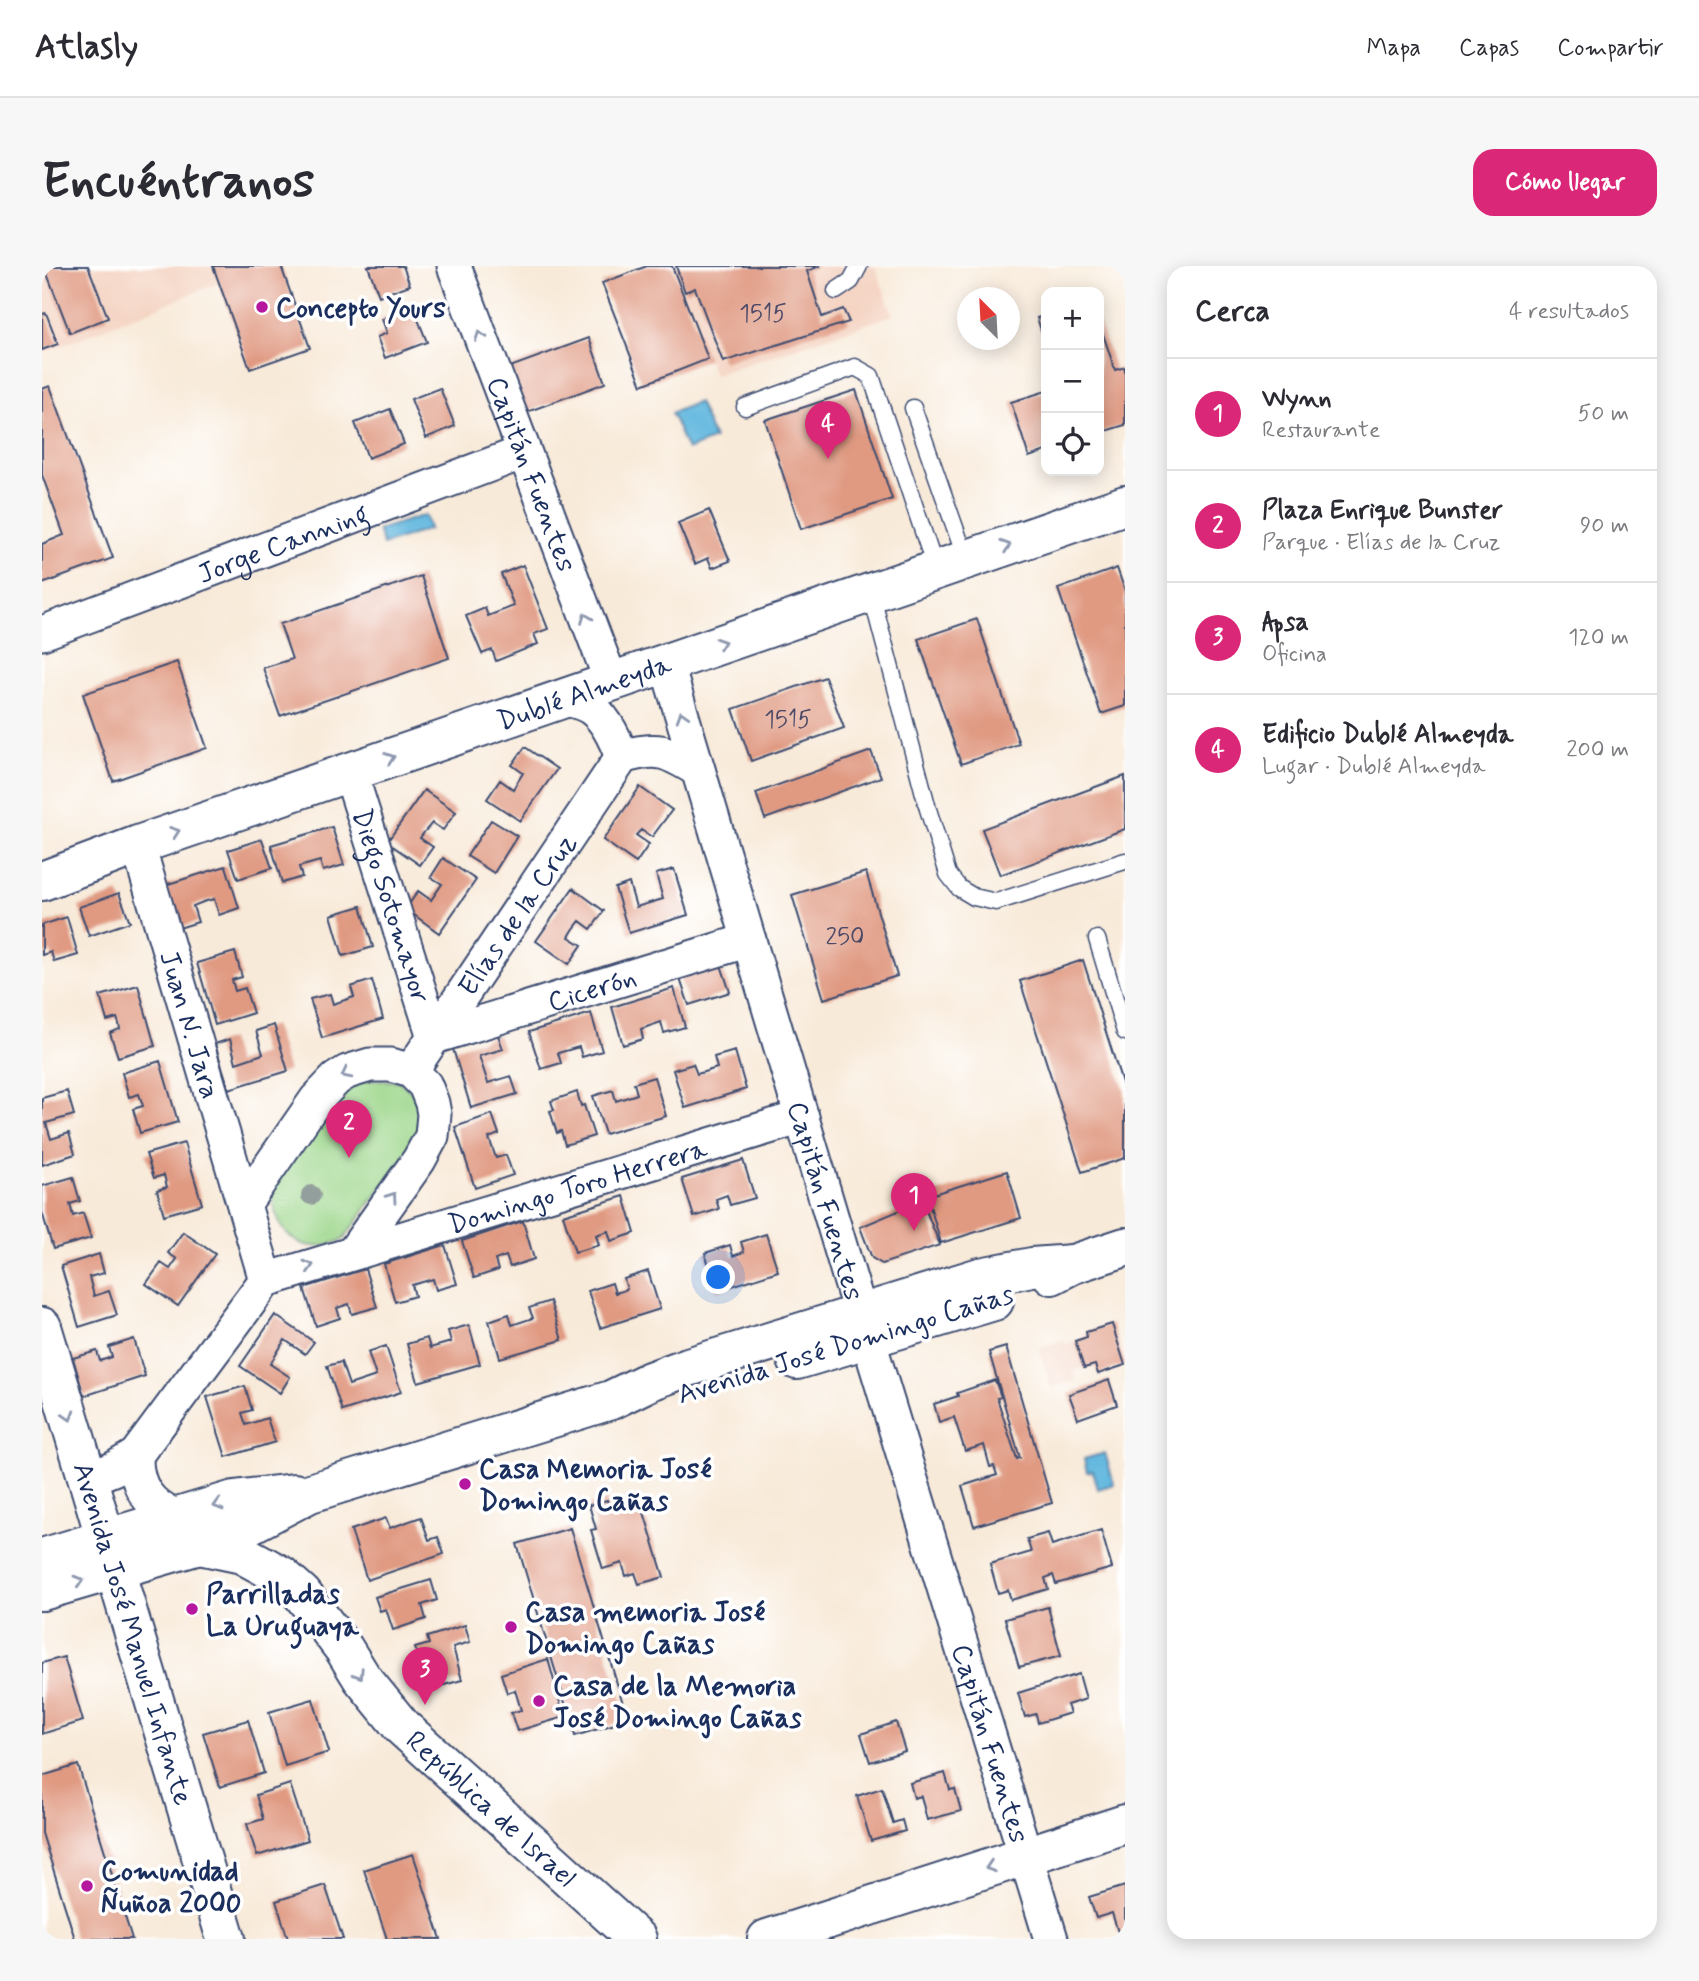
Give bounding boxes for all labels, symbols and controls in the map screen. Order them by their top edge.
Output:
text: Atlasly [35,26,138,70]
text: Mapa [1366,33,1421,64]
text: Capas [1459,33,1519,64]
text: Compartir [1557,33,1664,64]
button: Cómo llegar [1473,149,1657,216]
text: Encuéntranos [42,150,314,215]
north arrow [957,287,1020,350]
map controls [1041,287,1104,476]
button: + [1041,287,1104,350]
place label: Concepto Yours [276,291,446,328]
text: Cerca [1195,292,1270,331]
text: 4 resultados [1509,297,1629,327]
marker: Concepto Yours [254,299,270,315]
house number: 1515 [739,299,787,330]
one-way arrow [475,330,489,342]
button: − [1041,350,1104,413]
street label: Capitán Fuentes [477,372,584,577]
text: Wynn [1262,382,1332,416]
text: 1 [1213,399,1223,429]
text: 50 m [1578,399,1629,429]
pin: 4 [805,401,851,459]
button: locate [1041,413,1104,476]
text: Restaurante [1262,416,1380,446]
text: Plaza Enrique Bunster [1262,494,1503,528]
street label: Jorge Canning [193,496,375,594]
text: 2 [1212,511,1224,541]
text: 90 m [1580,511,1629,541]
text: Parque · Elías de la Cruz [1262,528,1500,558]
one-way arrow [999,540,1011,554]
text: Apsa [1262,606,1309,640]
one-way arrow [581,612,595,624]
text: 3 [1213,623,1223,653]
text: 120 m [1568,623,1629,653]
one-way arrow [714,637,727,651]
text: Oficina [1262,640,1327,670]
street label: Dublé Almeyda [493,647,677,741]
house number: 1515 [764,705,812,736]
one-way arrow [676,710,691,722]
text: Edificio Dublé Almeyda [1262,718,1513,752]
text: 4 [1211,735,1225,765]
text: 200 m [1566,735,1629,765]
one-way arrow [384,752,396,766]
text: Lugar · Dublé Almeyda [1262,752,1486,782]
street label: Diego Sotomayor [342,804,438,1008]
one-way arrow [169,826,181,840]
street label: Elías de la Cruz [451,827,586,1004]
house number: 250 [826,922,864,953]
street label: Juan N. Jara [149,947,228,1103]
street label: Cicerón [544,960,641,1022]
one-way arrow [340,1066,353,1080]
street label: Capitán Fuentes [777,1097,871,1305]
pin: 2 [326,1100,372,1158]
street label: Domingo Toro Herrera [444,1131,712,1245]
pin: 1 [891,1173,937,1231]
one-way arrow [384,1192,396,1205]
one-way arrow [303,1260,315,1275]
your location [701,1260,735,1294]
street label: Avenida José Domingo Cañas [673,1277,1018,1414]
one-way arrow [60,1410,75,1422]
place label: Casa Memoria José Domingo Cañas [479,1452,712,1522]
street label: Avenida José Manuel Infante [63,1458,201,1810]
marker: Casa Memoria José Domingo Cañas [457,1476,473,1492]
one-way arrow [212,1496,224,1511]
one-way arrow [72,1574,84,1589]
place label: Parrilladas La Uruguaya [206,1577,360,1649]
place label: Casa memoria José Domingo Cañas [525,1595,766,1665]
marker: Parrilladas La Uruguaya [184,1601,200,1617]
marker: Casa memoria José Domingo Cañas [503,1619,519,1635]
street label: Capitán Fuentes [941,1640,1037,1848]
pin: 3 [402,1647,448,1705]
one-way arrow [351,1666,364,1679]
place label: Casa de la Memoria José Domingo Cañas [553,1669,802,1739]
marker: Casa de la Memoria José Domingo Cañas [531,1693,547,1709]
street label: República de Israel [397,1723,583,1897]
place label: Comunidad Ñuñoa 2000 [101,1854,241,1923]
one-way arrow [984,1859,997,1873]
marker: Comunidad Ñuñoa 2000 [79,1878,95,1894]

